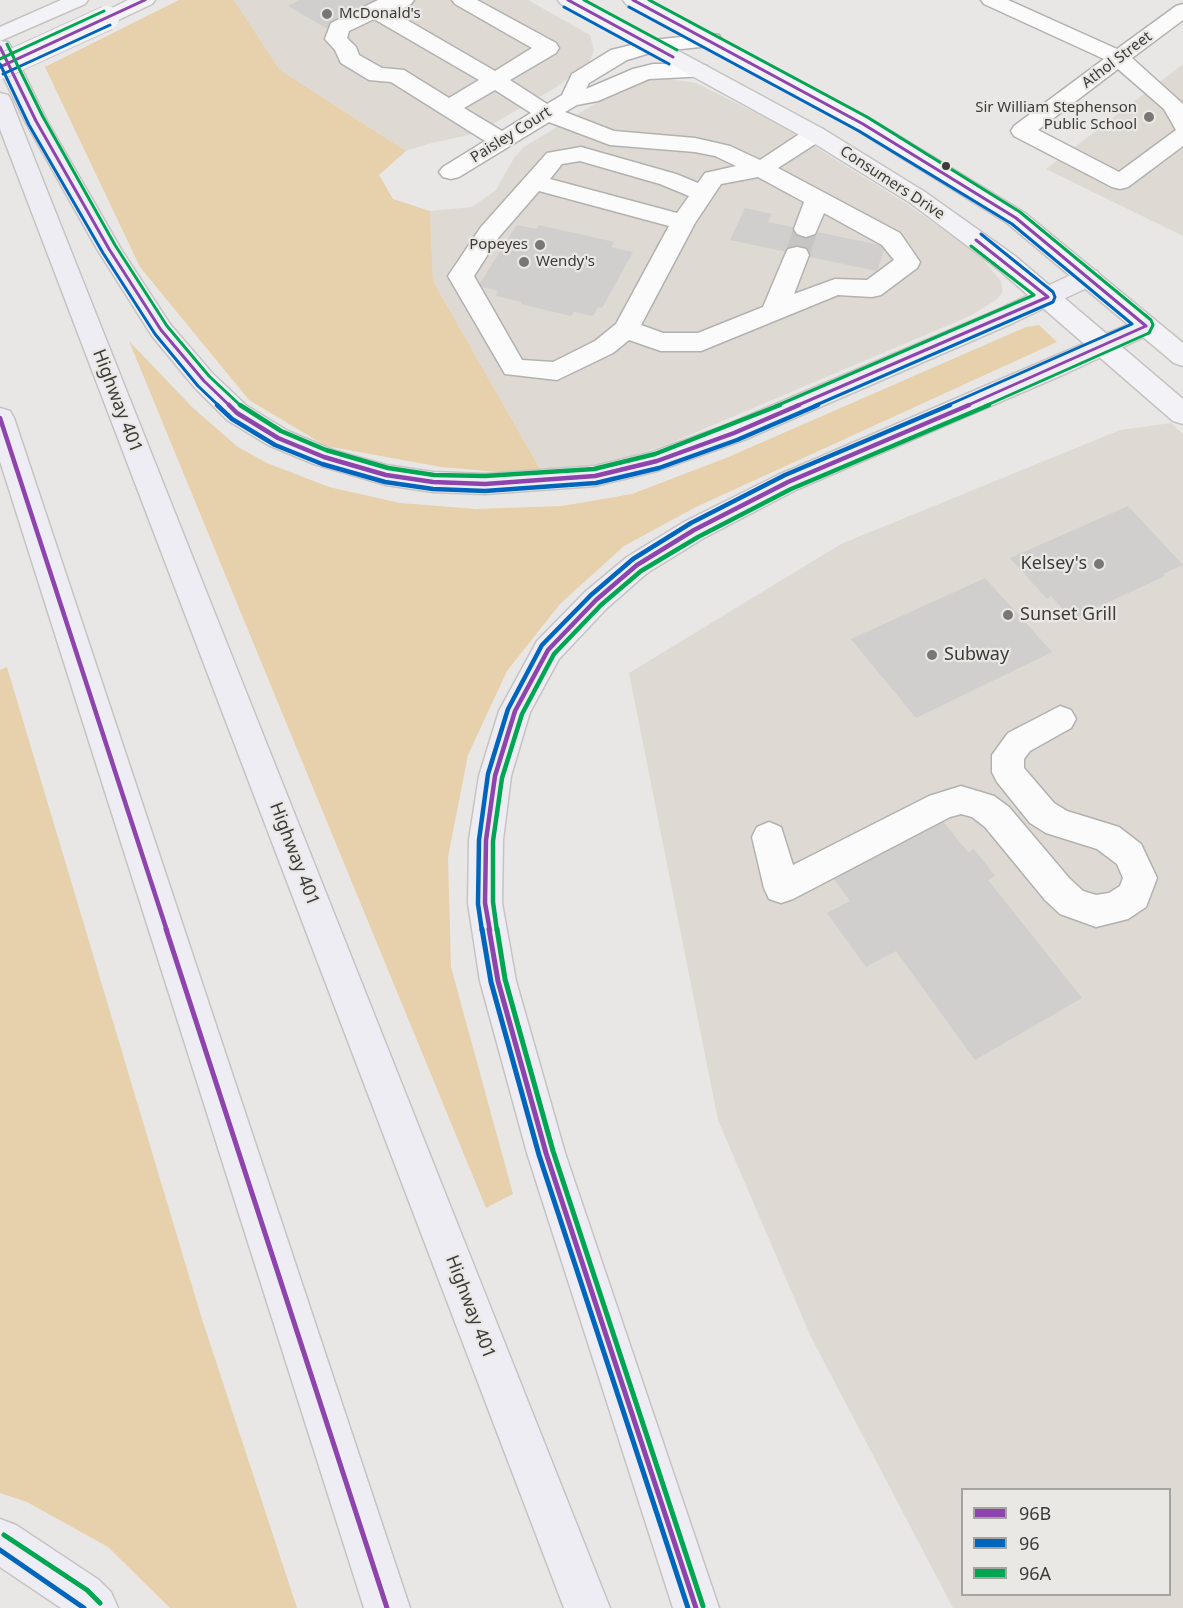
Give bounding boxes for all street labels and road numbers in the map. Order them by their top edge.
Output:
street label: Athol Street [1078,28,1156,92]
street label: Paisley Court [467,103,555,167]
street label: Consumers Drive [836,142,948,224]
street label: Highway 401 [87,346,147,456]
street label: Highway 401 [264,799,324,909]
street label: Highway 401 [440,1252,500,1362]

